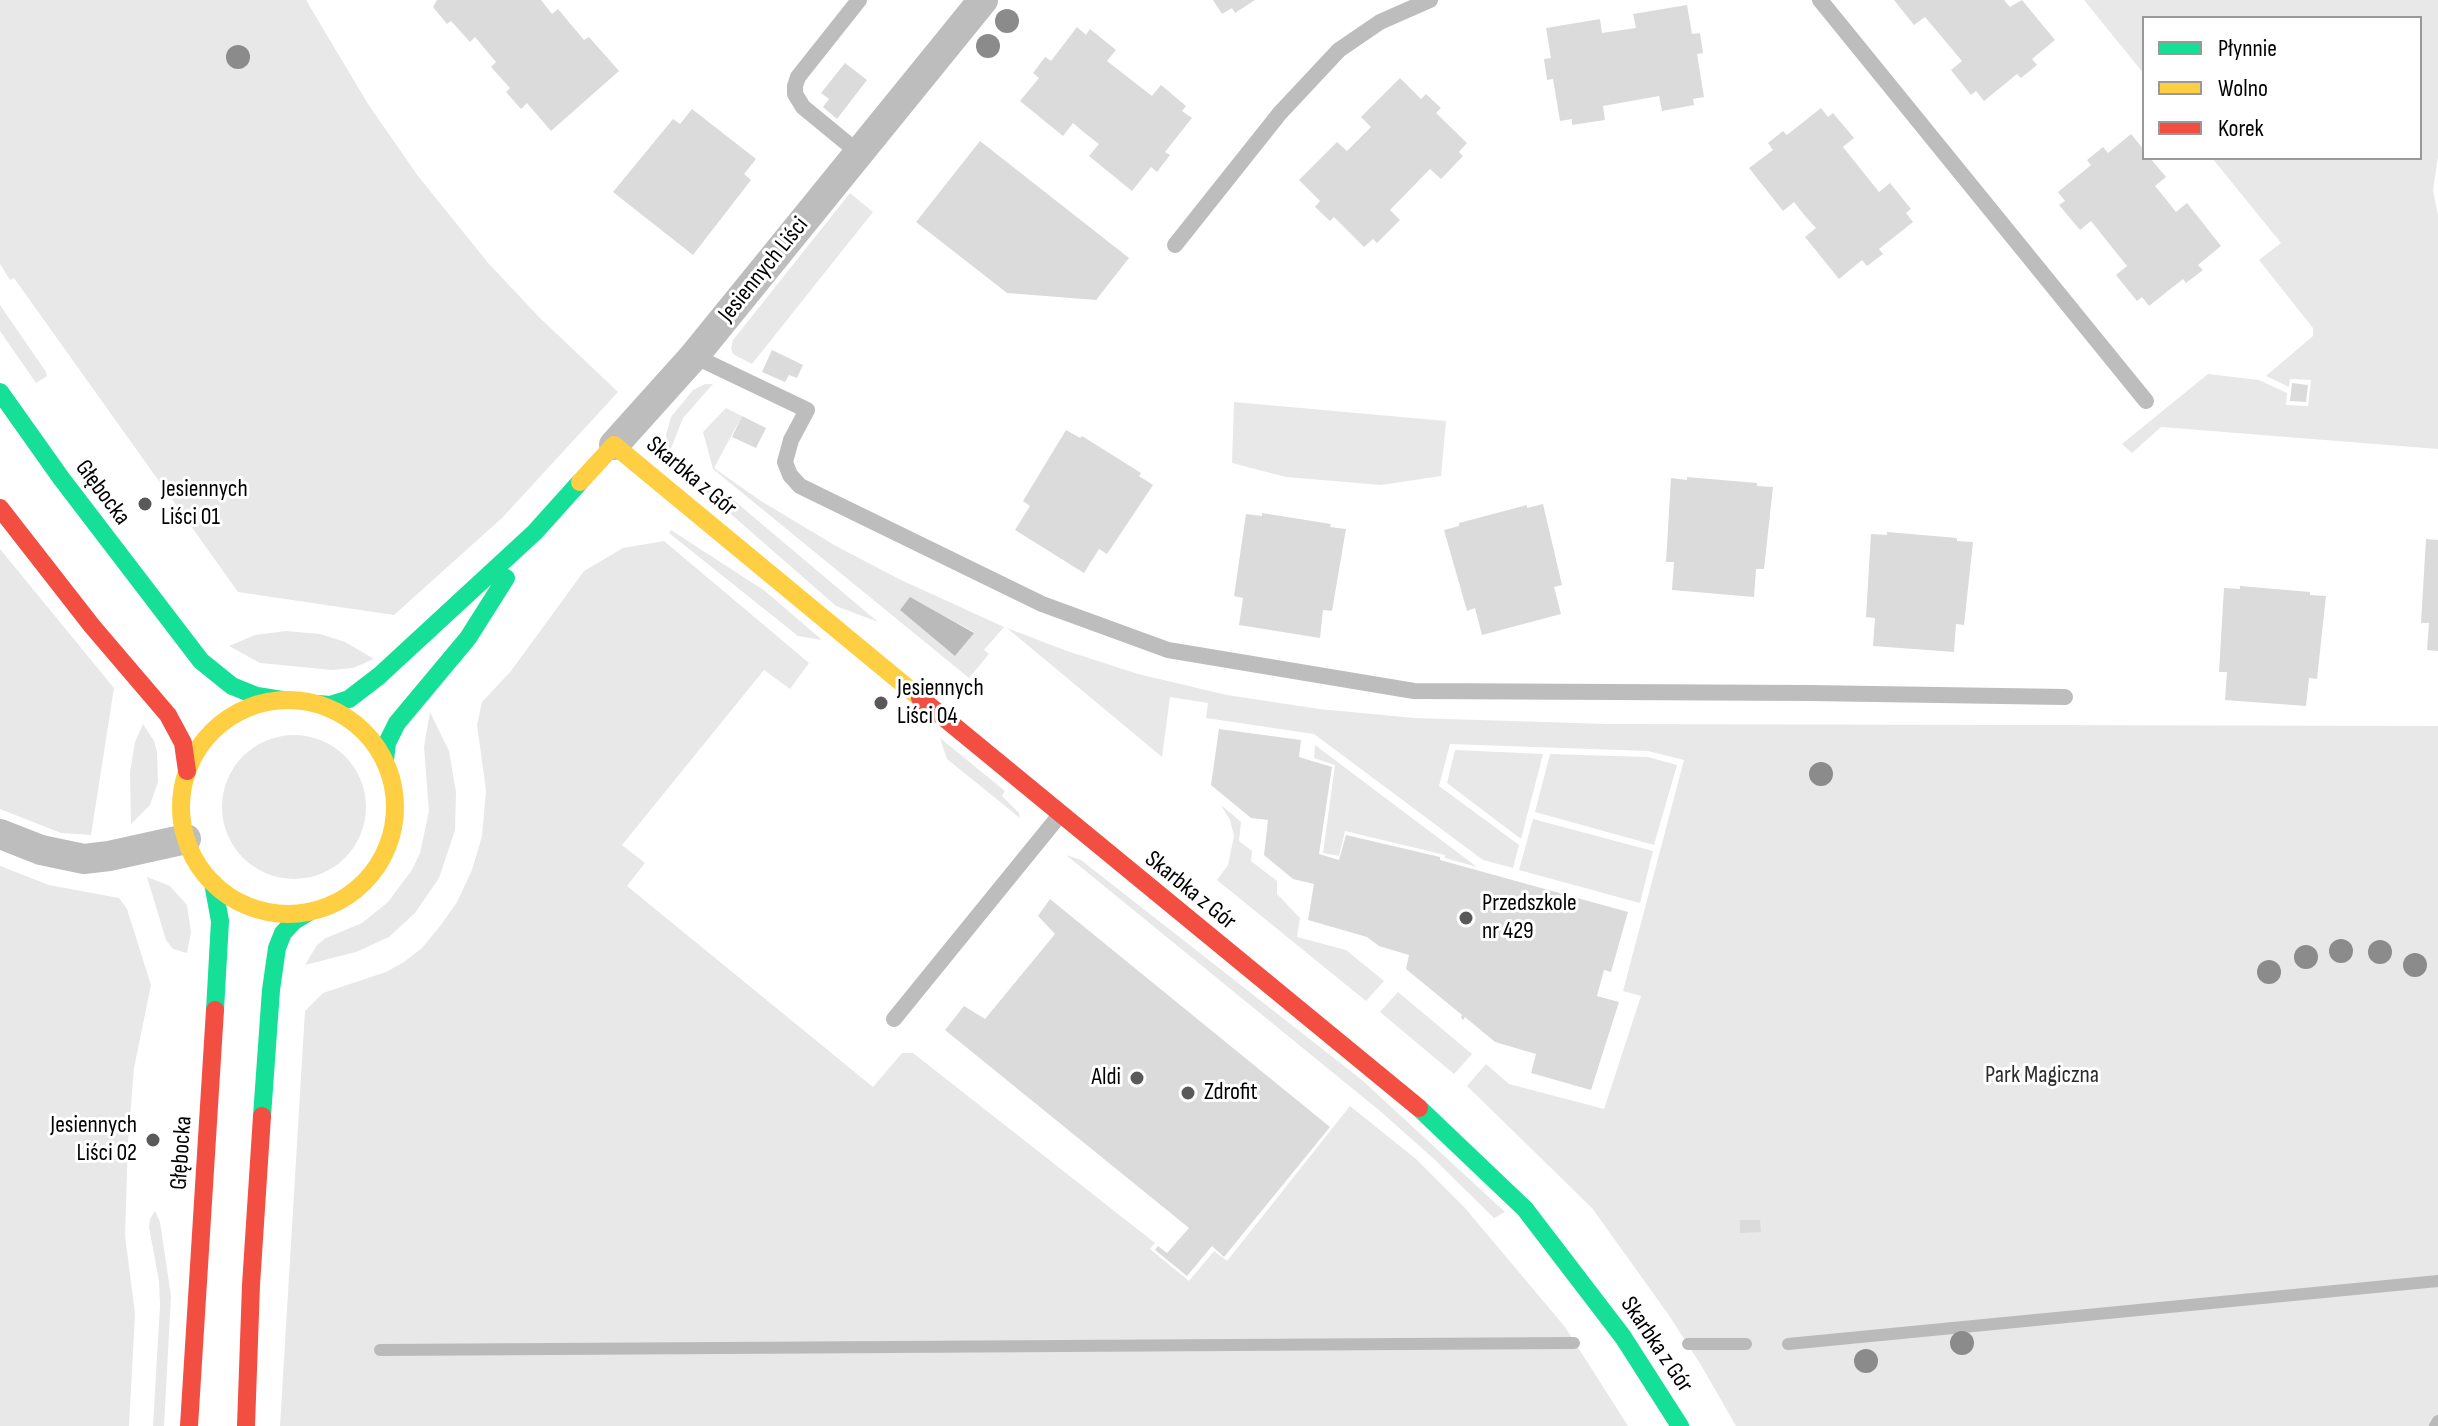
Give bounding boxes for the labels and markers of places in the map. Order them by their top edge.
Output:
place label: Jesiennych Liści 01 [161,476,248,532]
marker: Jesiennych Liści 01 [136,495,154,513]
place label: Jesiennych Liści 04 [897,675,984,731]
marker: Jesiennych Liści 04 [872,694,890,712]
place label: Przedszkole nr 429 [1482,890,1577,946]
marker: Przedszkole nr 429 [1457,909,1475,927]
place label: Aldi [1091,1064,1121,1092]
marker: Aldi [1128,1069,1146,1087]
place label: Zdrofit [1204,1079,1258,1107]
marker: Zdrofit [1179,1084,1197,1102]
place label: Jesiennych Liści 02 [50,1112,137,1168]
marker: Jesiennych Liści 02 [144,1131,162,1149]

